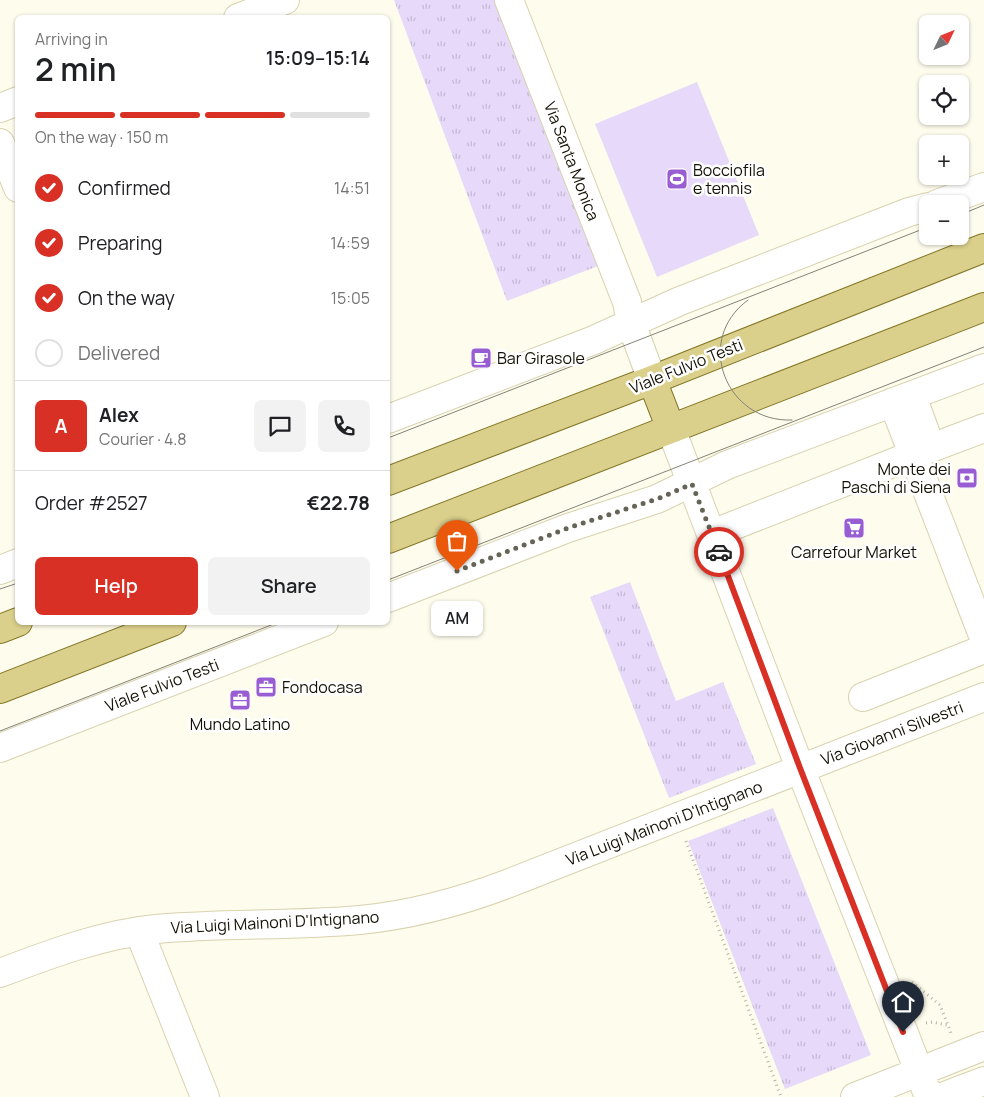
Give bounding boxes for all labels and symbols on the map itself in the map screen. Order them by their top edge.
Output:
north arrow [919,15,969,65]
street label: Via Santa Monica [539,98,605,224]
place label: Bocciofila e tennis [693,159,765,199]
sports icon: Bocciofila e tennis [665,167,689,191]
street label: Viale Fulvio Testi [626,333,746,399]
cafe icon: Bar Girasole [469,346,493,370]
place label: Bar Girasole [497,347,585,369]
place label: Monte dei Paschi di Siena [842,458,951,498]
bank icon: Monte dei Paschi di Siena [955,466,979,490]
supermarket icon: Carrefour Market [842,516,866,540]
pin [436,520,478,571]
courier [694,527,744,577]
place label: Carrefour Market [791,541,917,563]
callout: AM [431,601,483,636]
street label: Viale Fulvio Testi [102,653,222,717]
office icon: Fondocasa [254,675,278,699]
place label: Fondocasa [282,676,363,698]
office icon: Mundo Latino [228,688,252,712]
street label: Via Giovanni Silvestri [818,696,966,770]
place label: Mundo Latino [190,713,290,735]
street label: Via Luigi Mainoni D'Intignano [563,775,765,871]
street label: Via Luigi Mainoni D'Intignano [170,906,380,938]
pin [882,981,924,1032]

